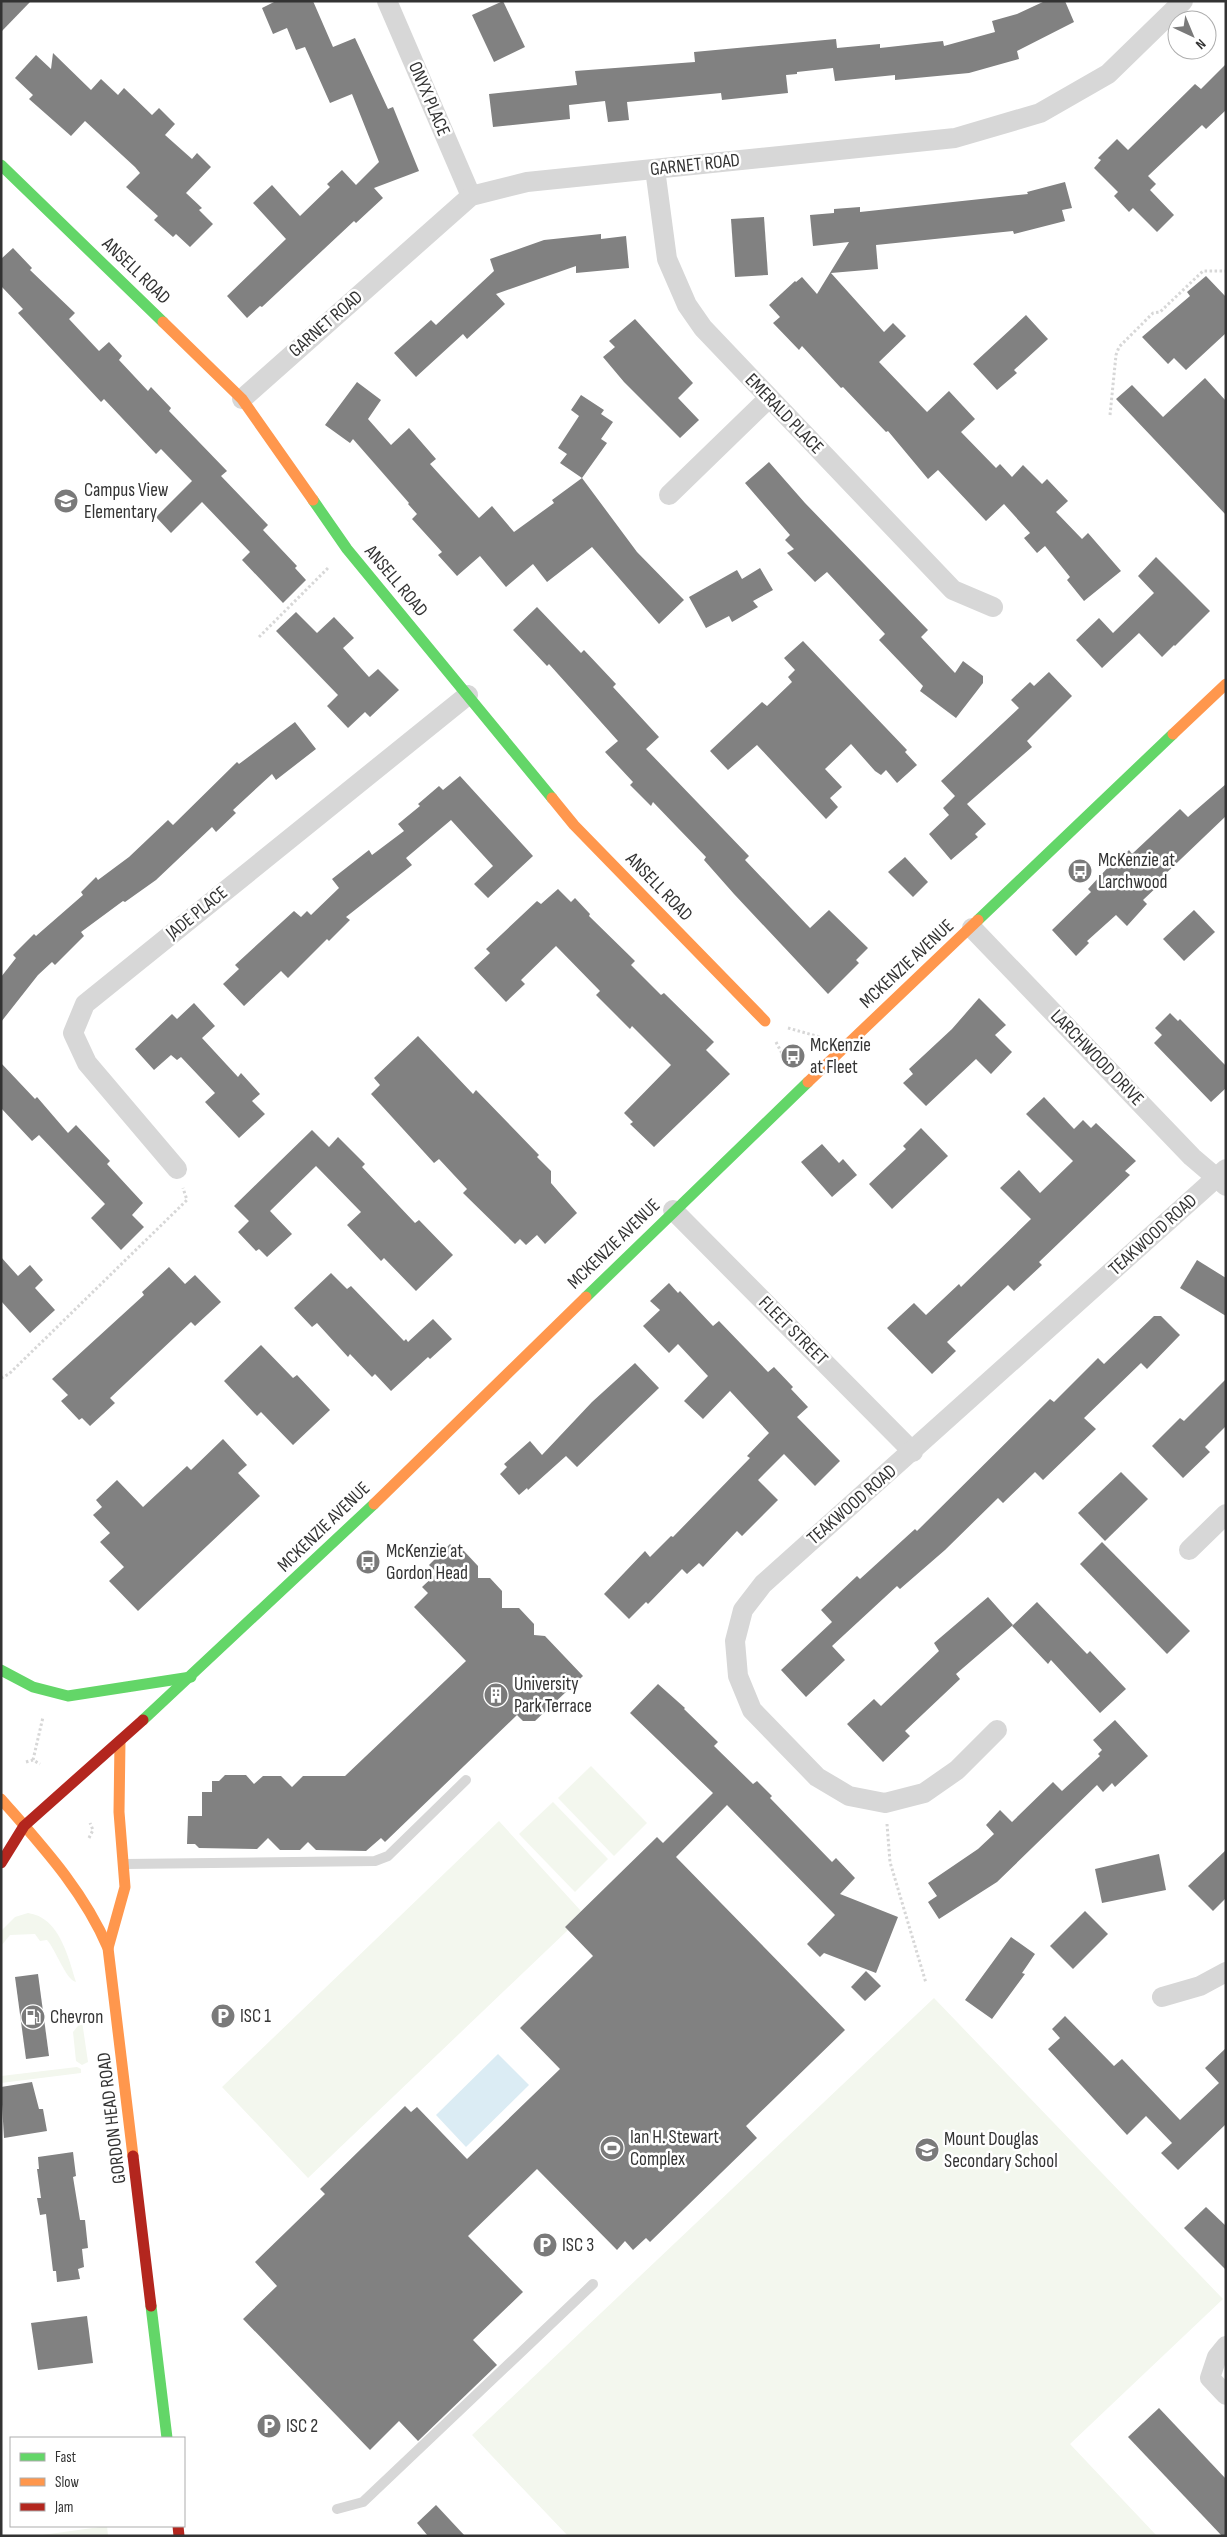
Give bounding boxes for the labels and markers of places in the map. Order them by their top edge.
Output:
place label: Campus View Elementary [84,479,169,524]
school or university icon: Campus View Elementary [53,488,79,514]
place label: McKenzie at Larchwood [1098,849,1175,894]
bus stop icon: McKenzie at Larchwood [1067,858,1093,884]
place label: McKenzie at Fleet [810,1034,871,1079]
bus stop icon: McKenzie at Fleet [780,1043,806,1069]
place label: McKenzie at Gordon Head [386,1540,468,1585]
bus stop icon: McKenzie at Gordon Head [355,1549,381,1575]
place label: University Park Terrace [514,1673,592,1718]
building icon: University Park Terrace [483,1682,509,1708]
parking icon: ISC 1 [210,2003,236,2029]
fuel station icon: Chevron [20,2004,46,2030]
place label: ISC 1 [240,2005,271,2028]
place label: Chevron [50,2006,103,2029]
place label: Ian H. Stewart Complex [630,2126,719,2171]
place label: Mount Douglas Secondary School [944,2128,1058,2173]
sports icon: Ian H. Stewart Complex [599,2135,625,2161]
school or university icon: Mount Douglas Secondary School [914,2137,940,2163]
parking icon: ISC 3 [532,2232,558,2258]
place label: ISC 3 [562,2234,594,2257]
parking icon: ISC 2 [256,2413,282,2439]
place label: ISC 2 [286,2415,318,2438]

